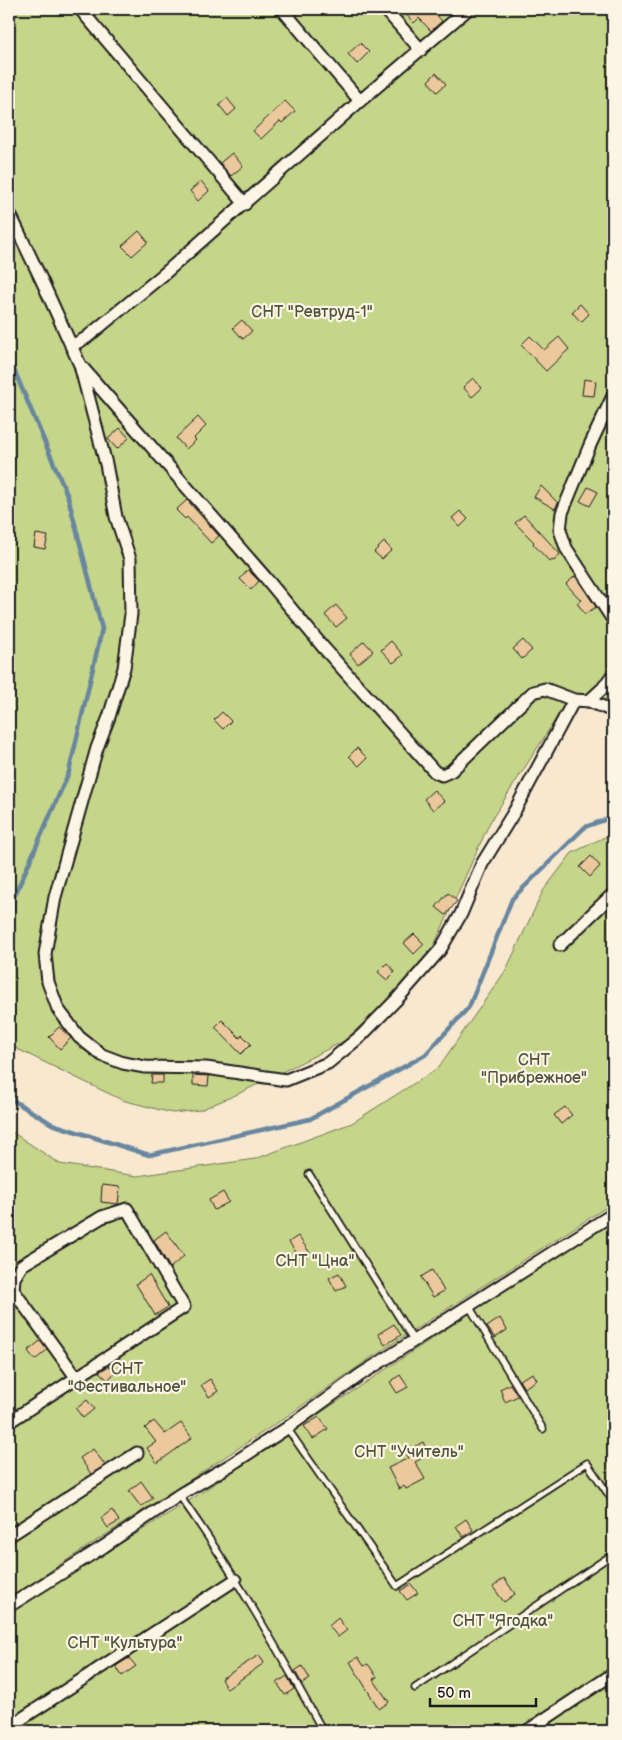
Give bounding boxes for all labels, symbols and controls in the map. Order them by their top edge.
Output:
park label: СНТ "Ревтруд-1" [251,303,373,322]
park label: СНТ "Прибрежное" [481,1051,587,1088]
park label: СНТ "Цна" [275,1252,355,1271]
park label: СНТ "Фестивальное" [68,1360,186,1397]
park label: СНТ "Учитель" [354,1443,464,1462]
park label: СНТ "Ягодка" [453,1612,553,1631]
park label: СНТ "Культура" [68,1634,182,1653]
scale bar [430,1675,536,1707]
text: 50 m [437,1684,471,1703]

